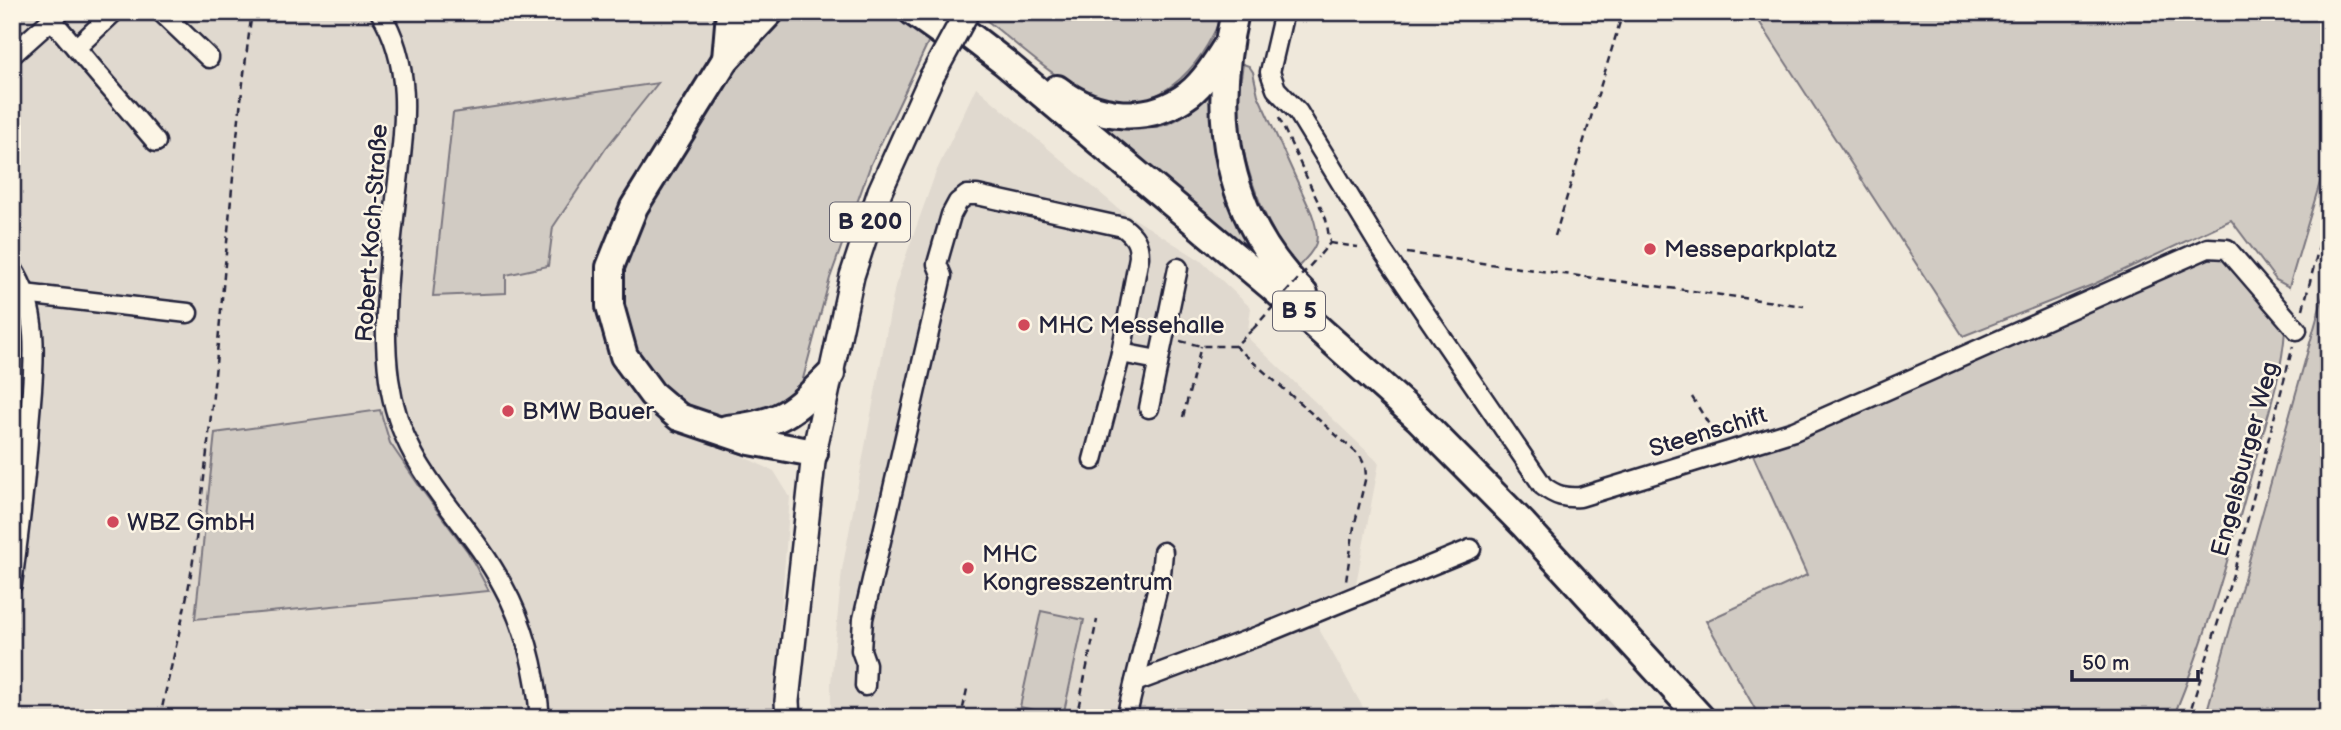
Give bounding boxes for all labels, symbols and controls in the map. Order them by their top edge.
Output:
street label: Robert-Koch-Straße [350,123,394,343]
road number: B 200 [830,202,910,242]
place label: Messeparkplatz [1664,235,1837,264]
marker: Messeparkplatz [1642,241,1658,257]
road number: B 5 [1273,292,1325,330]
place label: MHC Messehalle [1038,311,1224,340]
marker: MHC Messehalle [1016,317,1032,333]
street label: Engelsburger Weg [2205,358,2285,560]
place label: BMW Bauer [522,397,654,426]
street label: Steenschift [1646,400,1771,464]
marker: BMW Bauer [500,403,516,419]
place label: WBZ GmbH [127,508,256,537]
marker: WBZ GmbH [105,514,121,530]
place label: MHC Kongresszentrum [982,540,1173,597]
marker: MHC Kongresszentrum [960,560,976,576]
scale bar [2072,639,2198,683]
text: 50 m [2082,651,2129,676]

